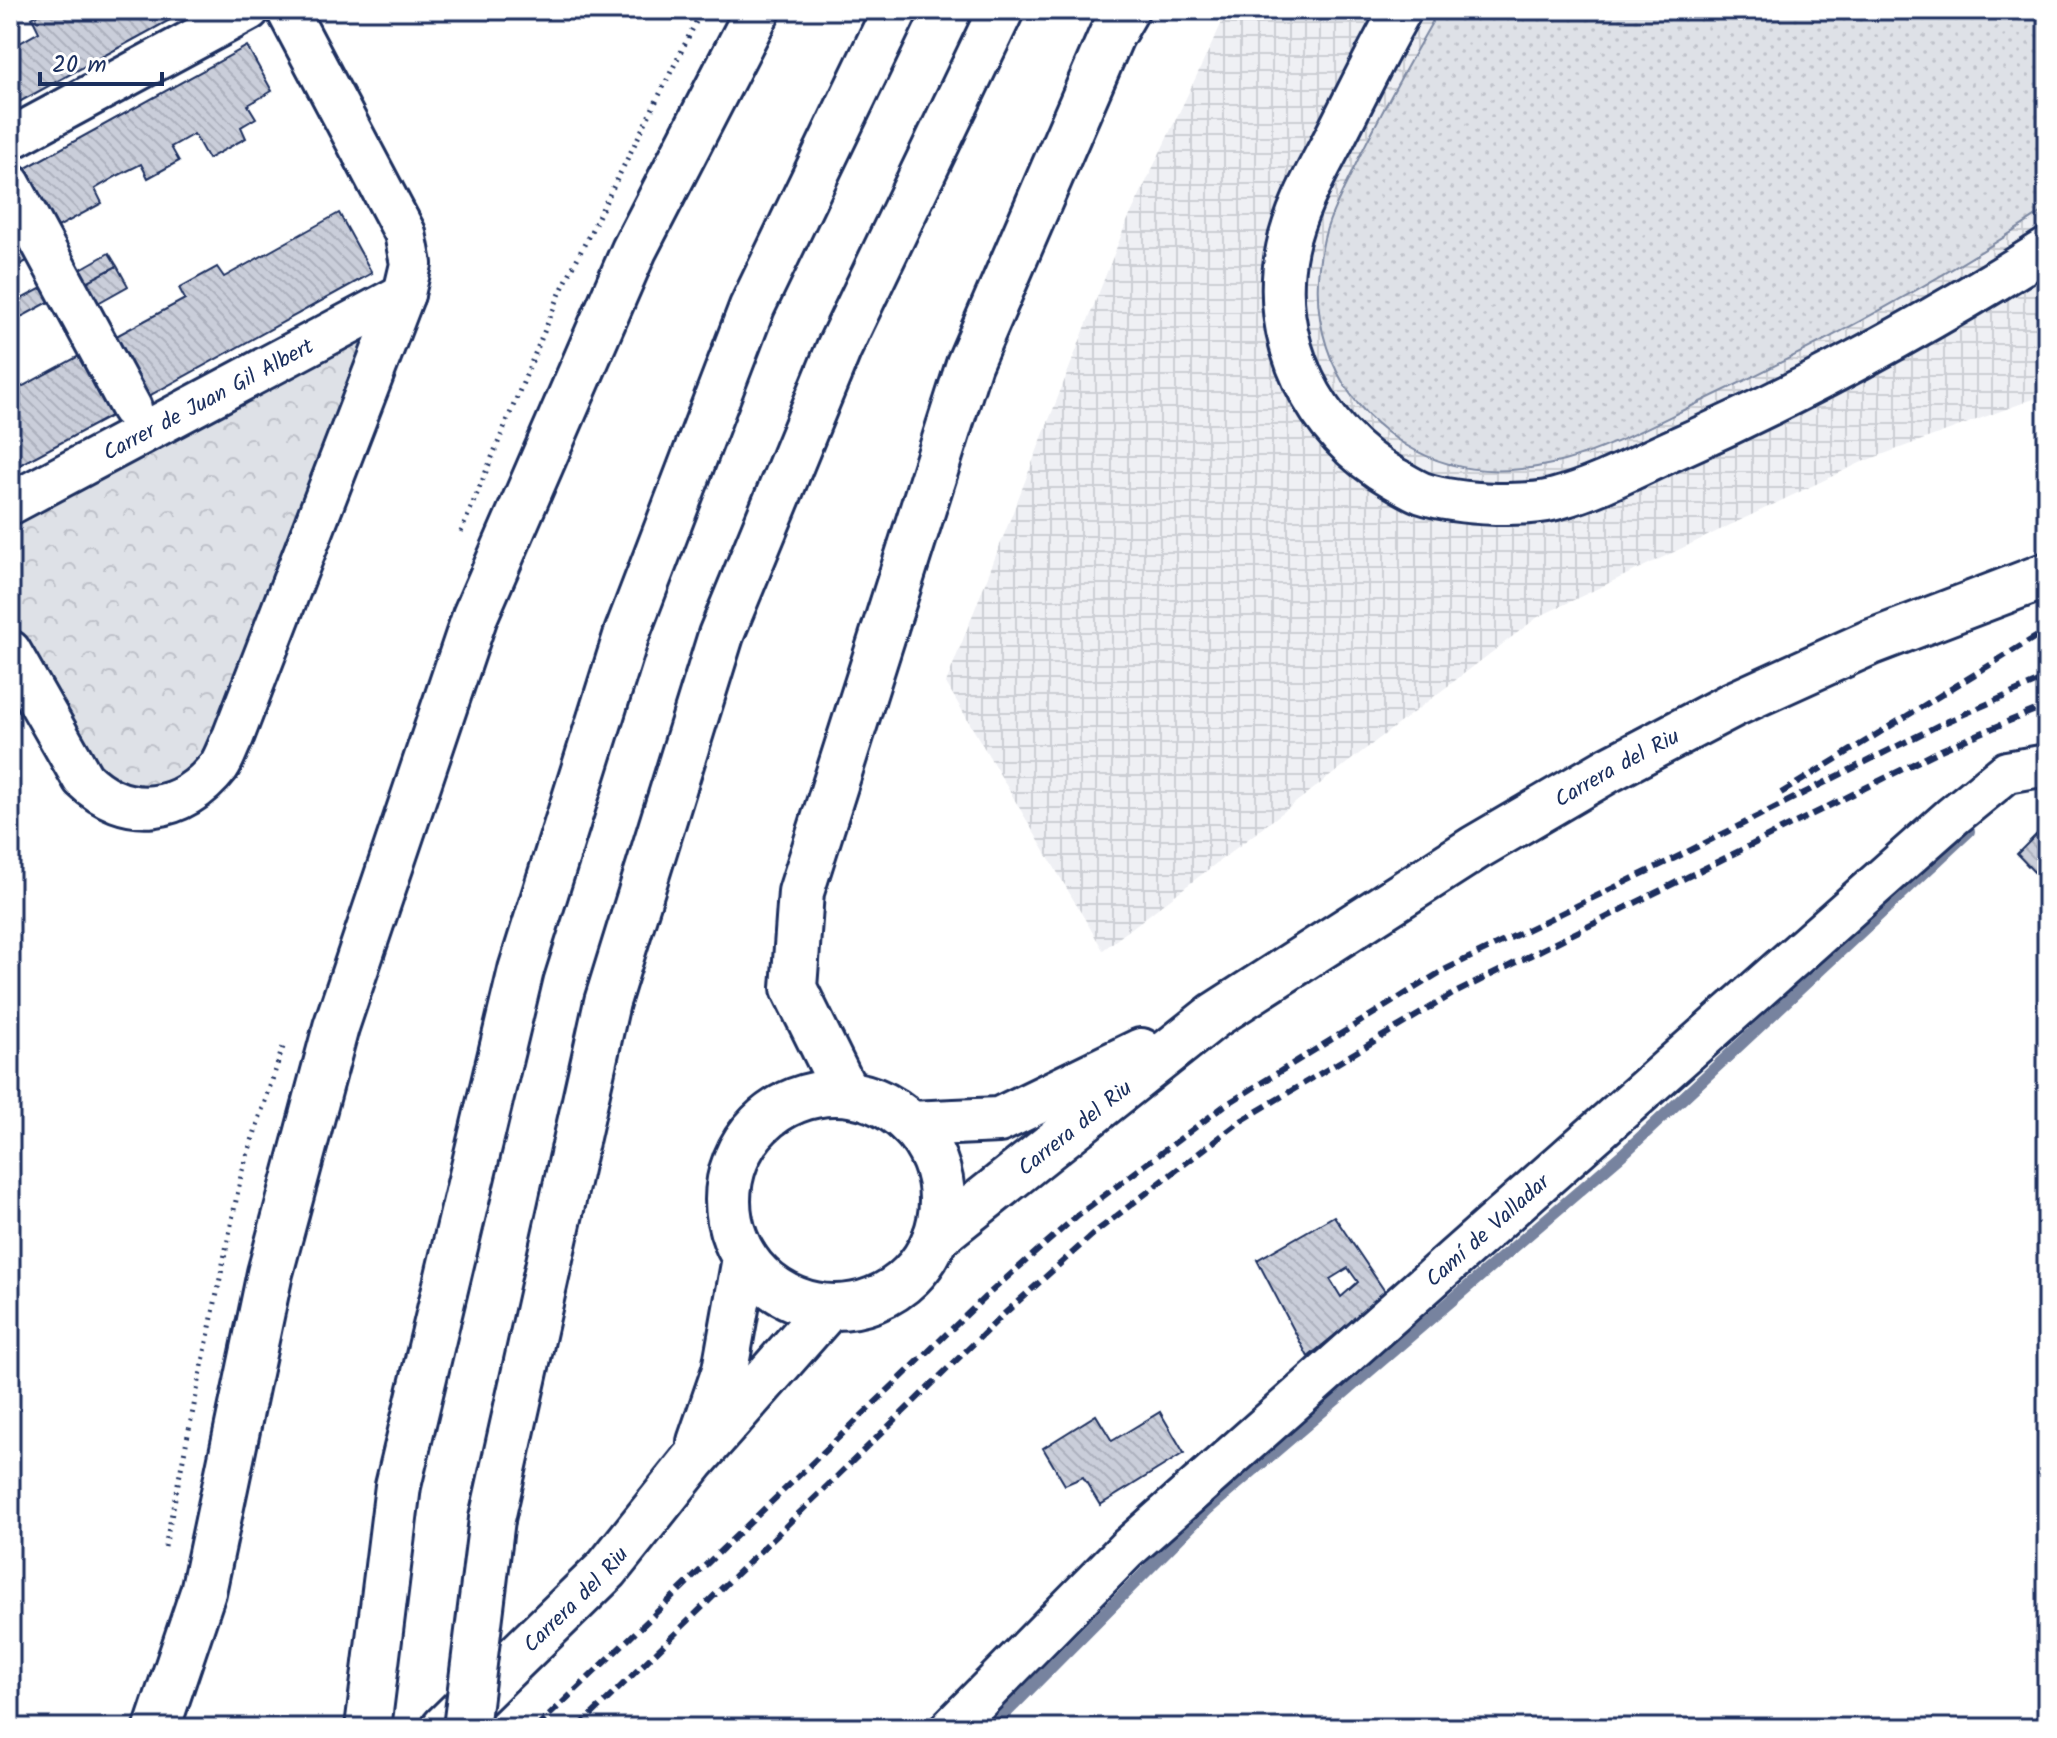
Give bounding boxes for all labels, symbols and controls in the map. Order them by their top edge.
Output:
scale bar [40,36,162,86]
text: 20 m [52,46,107,85]
street label: Carrer de Juan Gil Albert [97,330,321,471]
street label: Carrera del Riu [1548,720,1687,818]
street label: Carrera del Riu [1011,1072,1141,1186]
street label: Camí de Valladar [1418,1165,1560,1297]
street label: Carrera del Riu [516,1539,639,1662]

